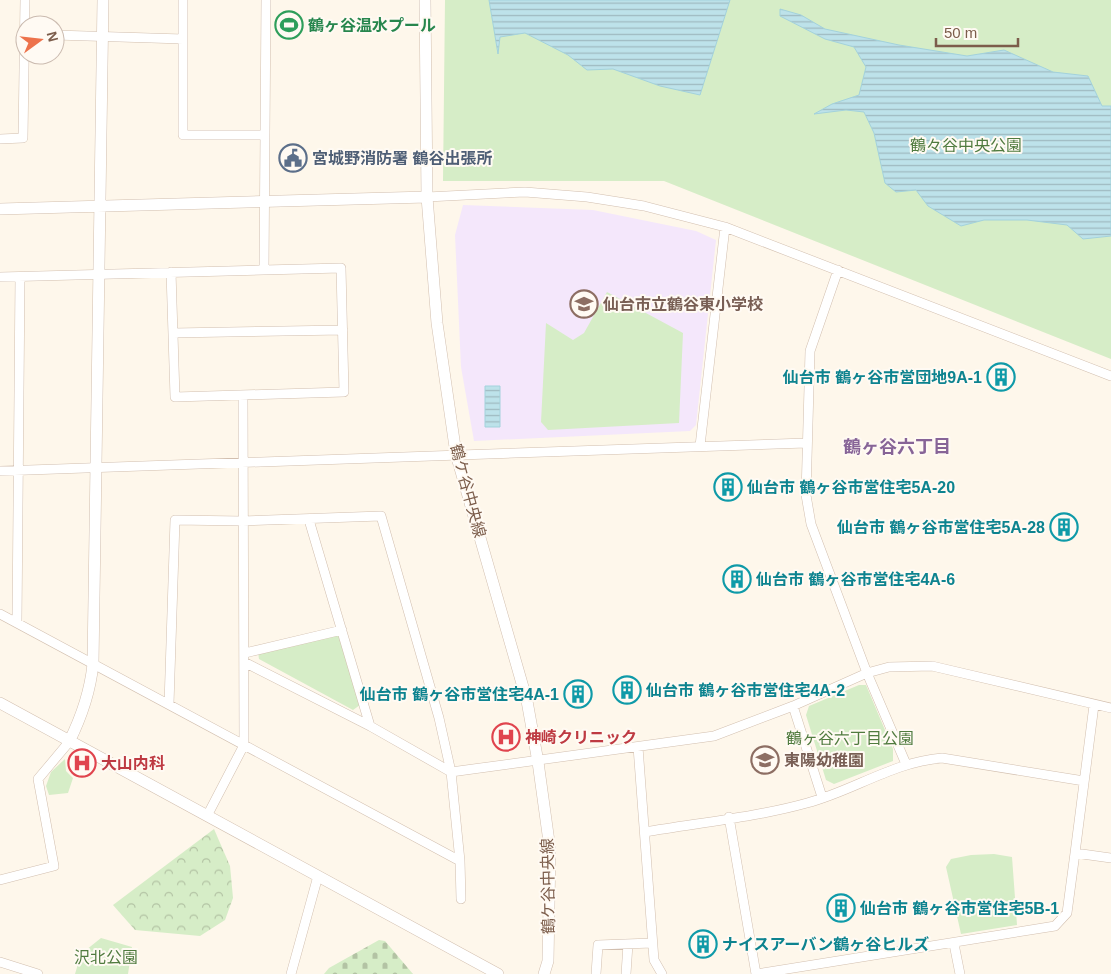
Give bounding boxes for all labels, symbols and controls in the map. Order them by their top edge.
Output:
sports icon: 鶴ヶ谷温水プール [274,10,304,40]
north arrow [15,15,65,65]
scale bar [936,15,1018,47]
place label: 鶴ヶ谷温水プール [308,17,436,34]
text: 50 m [944,24,977,41]
text: N [44,30,62,44]
park label: 鶴々谷中央公園 [910,137,1022,154]
public building icon: 宮城野消防署 鶴谷出張所 [278,143,308,173]
place label: 宮城野消防署 鶴谷出張所 [312,149,492,167]
school or university icon: 仙台市立鶴谷東小学校 [569,289,599,319]
place label: 仙台市立鶴谷東小学校 [602,296,763,313]
building icon: 仙台市 鶴ヶ谷市営団地9A-1 [986,362,1016,392]
place label: 仙台市 鶴ヶ谷市営団地9A-1 [782,369,982,386]
district label: 鶴ヶ谷六丁目 [843,437,951,457]
street label: 鶴ケ谷中央線 [447,442,489,540]
building icon: 仙台市 鶴ヶ谷市営住宅5A-20 [713,472,743,502]
place label: 仙台市 鶴ヶ谷市営住宅5A-20 [746,479,955,496]
building icon: 仙台市 鶴ヶ谷市営住宅5A-28 [1049,512,1079,542]
place label: 仙台市 鶴ヶ谷市営住宅5A-28 [836,519,1045,536]
building icon: 仙台市 鶴ヶ谷市営住宅4A-6 [722,564,752,594]
place label: 仙台市 鶴ヶ谷市営住宅4A-6 [755,571,955,588]
building icon: 仙台市 鶴ヶ谷市営住宅4A-2 [612,675,642,705]
building icon: 仙台市 鶴ヶ谷市営住宅4A-1 [563,679,593,709]
place label: 仙台市 鶴ヶ谷市営住宅4A-2 [645,682,845,699]
place label: 仙台市 鶴ヶ谷市営住宅4A-1 [359,686,559,703]
hospital icon: 神崎クリニック [491,722,521,752]
place label: 神崎クリニック [525,728,637,746]
park label: 鶴ヶ谷六丁目公園 [786,730,914,747]
school or university icon: 東陽幼稚園 [750,745,780,775]
hospital icon: 大山内科 [67,748,97,778]
place label: 東陽幼稚園 [784,752,864,769]
place label: 大山内科 [101,755,165,772]
street label: 鶴ケ谷中央線 [539,838,557,934]
building icon: 仙台市 鶴ヶ谷市営住宅5B-1 [826,893,856,923]
place label: 仙台市 鶴ヶ谷市営住宅5B-1 [859,900,1059,917]
building icon: ナイスアーバン鶴ヶ谷ヒルズ [688,929,718,959]
place label: ナイスアーバン鶴ヶ谷ヒルズ [722,936,929,953]
park label: 沢北公園 [74,949,138,966]

